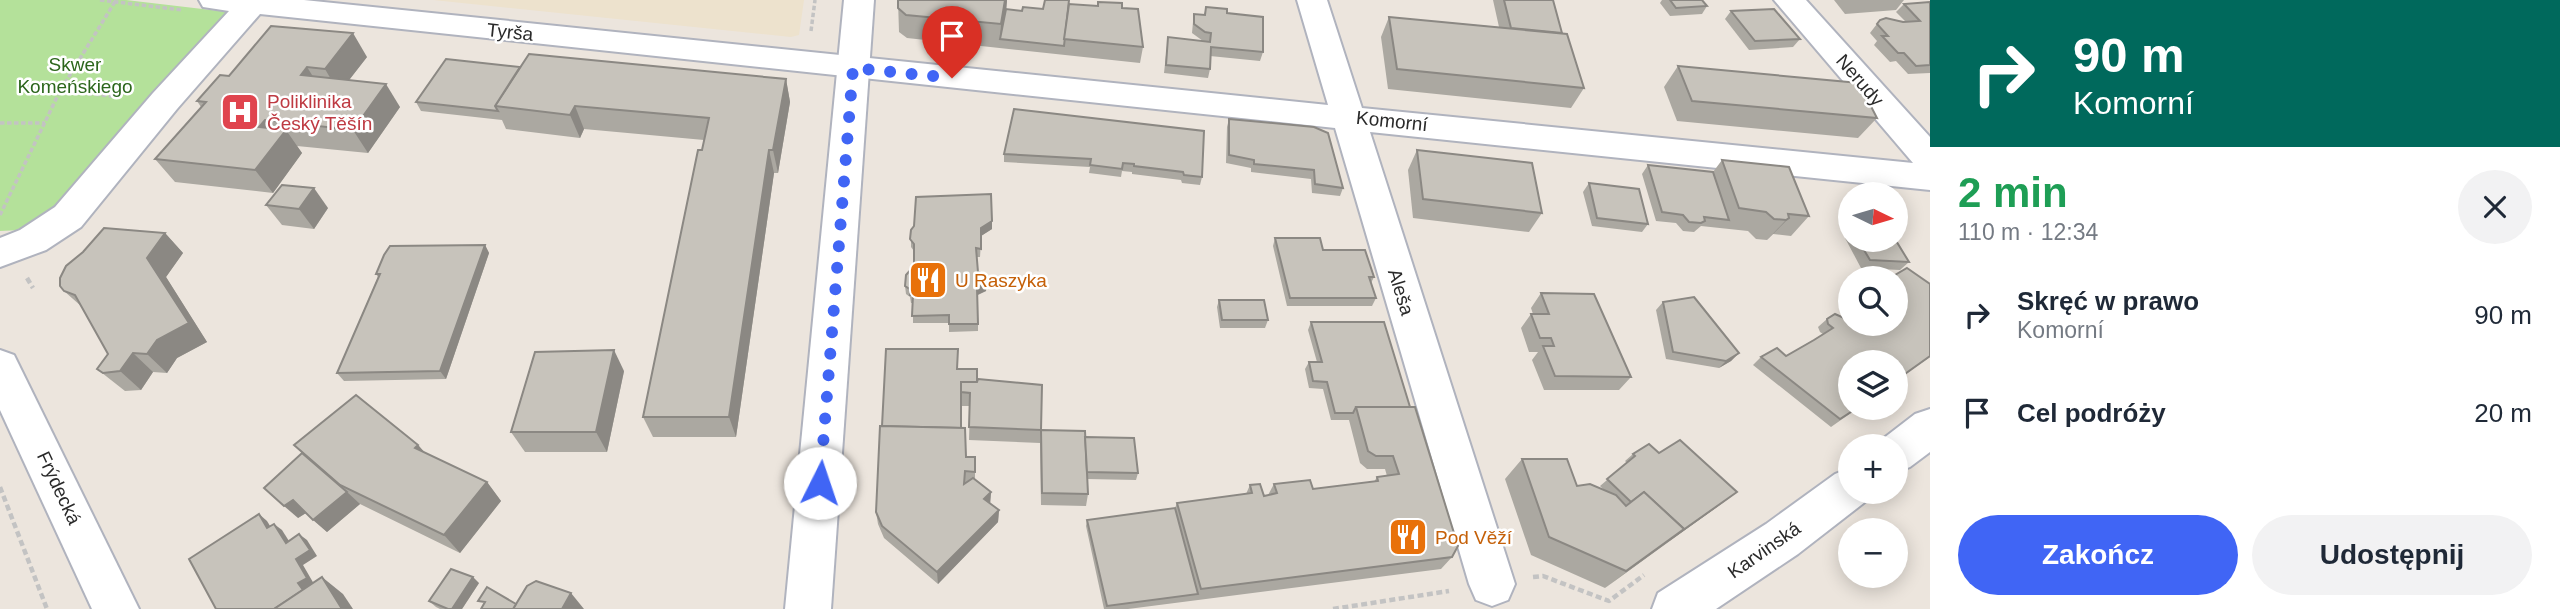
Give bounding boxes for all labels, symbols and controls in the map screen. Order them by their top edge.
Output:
pin [922,6,982,78]
icon: arrive [933,17,971,55]
street label: Tyrša [486,19,535,45]
icon: right [1958,28,2049,119]
text: 90 m [2073,28,2185,82]
street label: Nerudy [1832,50,1888,110]
park label: Skwer Komeńskiego [17,54,133,97]
text: Komorní [2073,85,2194,121]
hospital icon: Poliklinika Český Těšín [219,91,261,133]
place label: Poliklinika Český Těšín [267,91,372,134]
street label: Komorní [1355,107,1430,135]
text: 2 min [1958,169,2068,216]
button: close [2458,170,2532,244]
north arrow [1838,182,1908,252]
map controls [1838,182,1908,588]
text: 110 m · 12:34 [1958,219,2098,245]
restaurant icon: U Raszyka [907,259,949,301]
street label: Aleša [1384,266,1418,318]
button: search [1838,266,1908,336]
place label: U Raszyka [955,270,1047,291]
text: Skręć w prawo [2017,286,2199,316]
icon: right [1958,296,1996,334]
text: 90 m [2474,300,2532,330]
text: Komorní [2017,317,2104,343]
button: layers [1838,350,1908,420]
icon: arrive [1958,394,1996,432]
text: Cel podróży [2017,398,2166,428]
text: 20 m [2474,398,2532,428]
button: + [1838,434,1908,504]
position arrow [783,446,857,520]
street label: Frýdecká [33,448,85,528]
button: Zakończ [1958,515,2238,595]
button: Udostępnij [2252,515,2532,595]
restaurant icon: Pod Věží [1387,516,1429,558]
street label: Karvinská [1724,517,1805,583]
button: − [1838,518,1908,588]
place label: Pod Věží [1435,527,1513,548]

